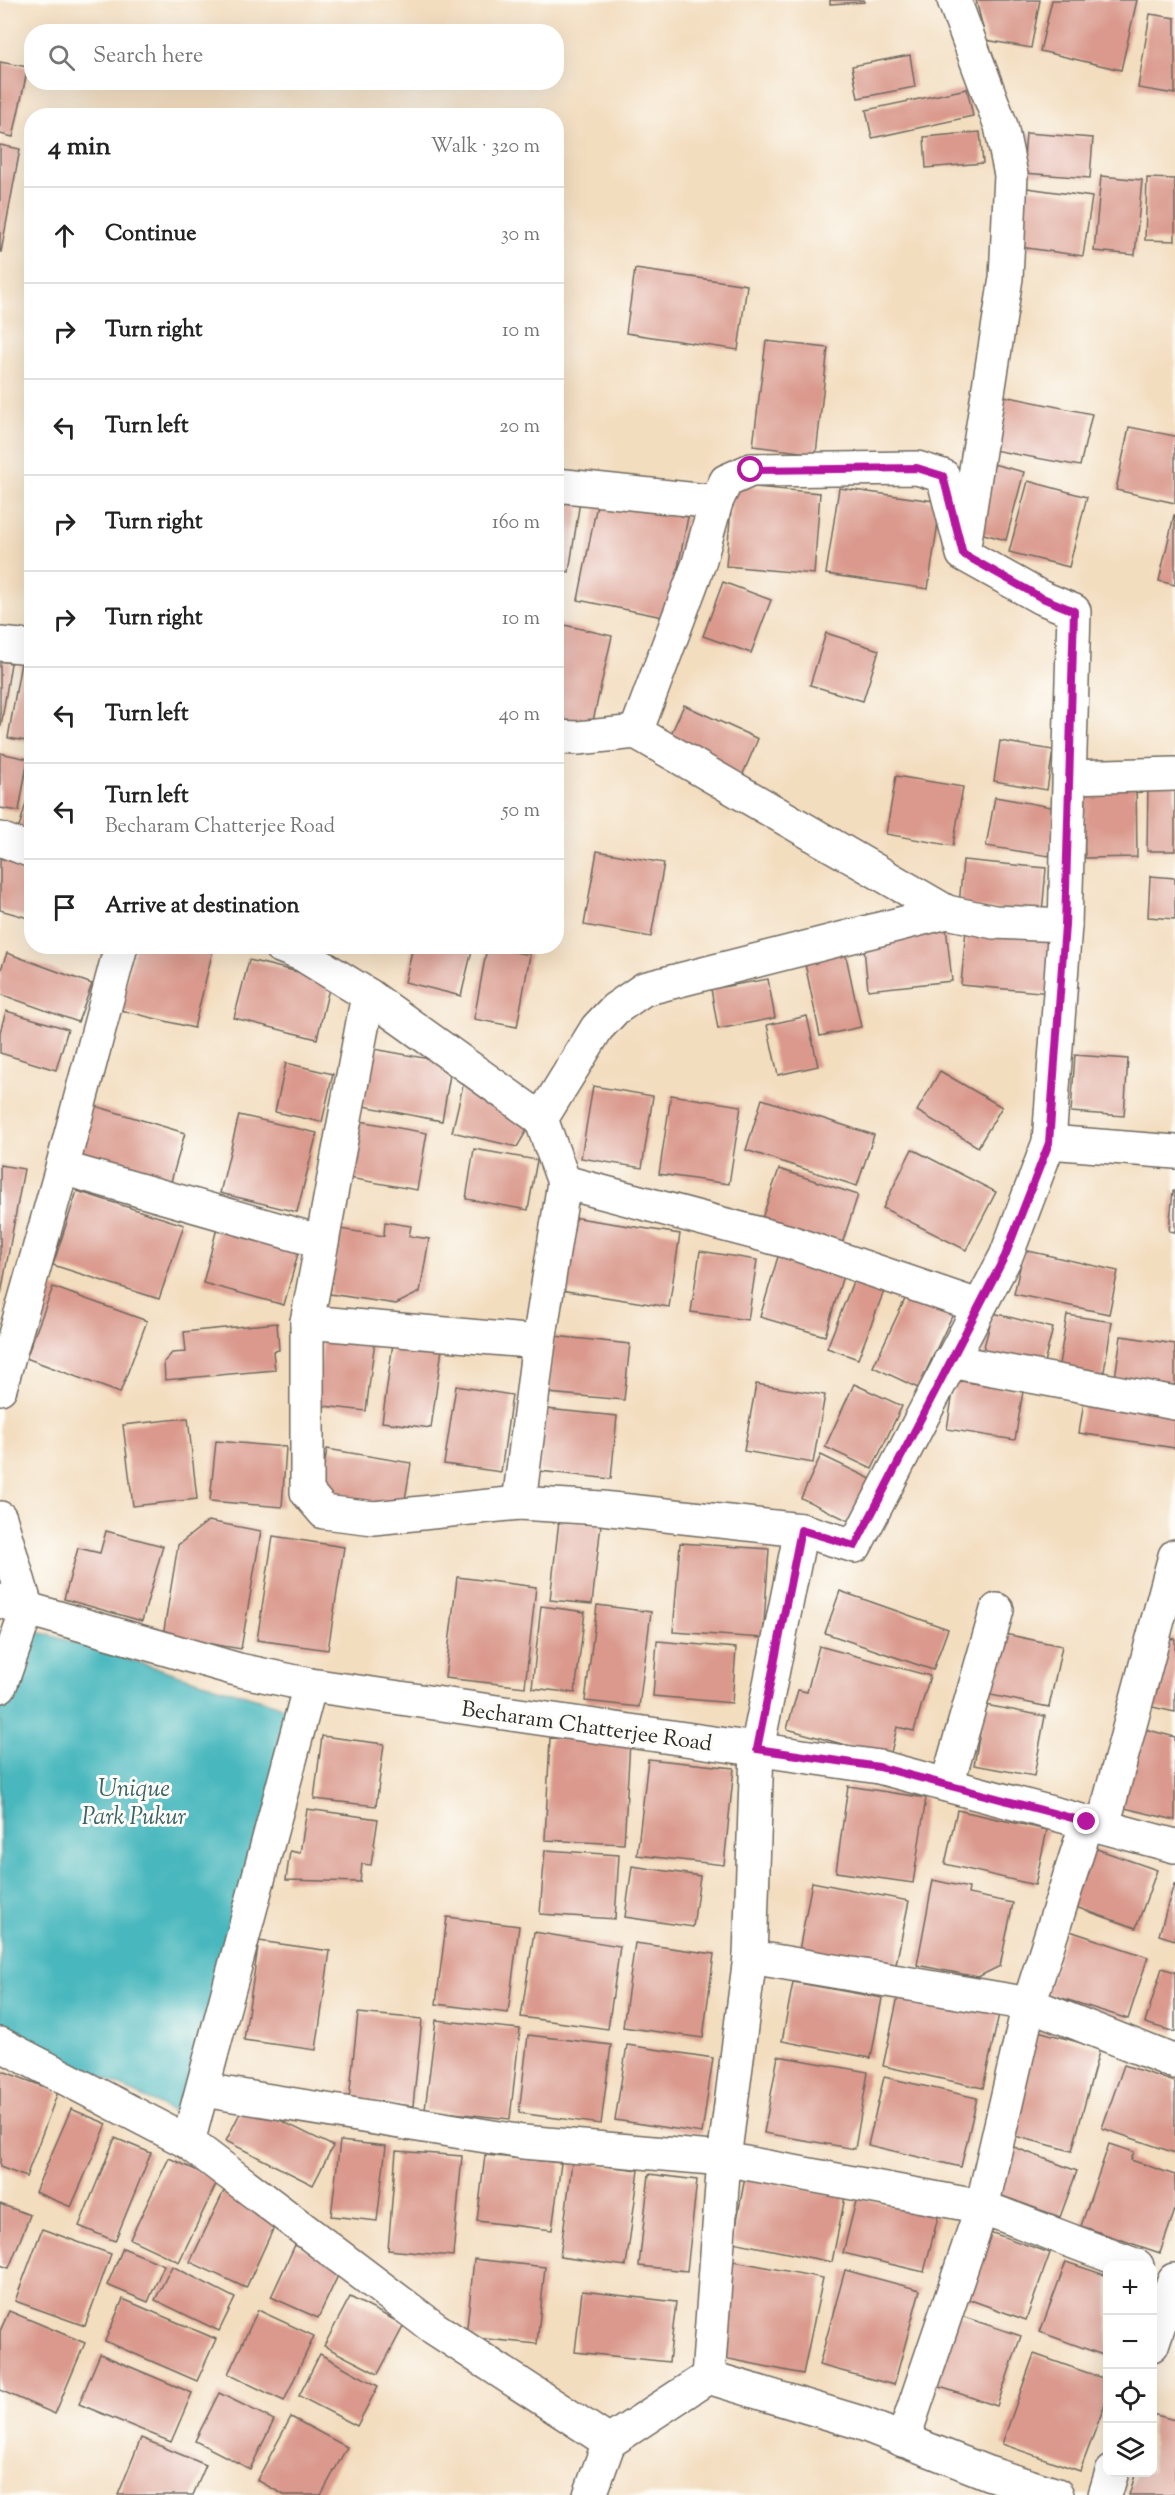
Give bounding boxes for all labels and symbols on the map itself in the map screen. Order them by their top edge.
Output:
route start [737,456,763,482]
street label: Becharam Chatterjee Road [459,1695,714,1761]
water label: Unique Park Pukur [82,1773,187,1835]
route end [1073,1808,1099,1834]

